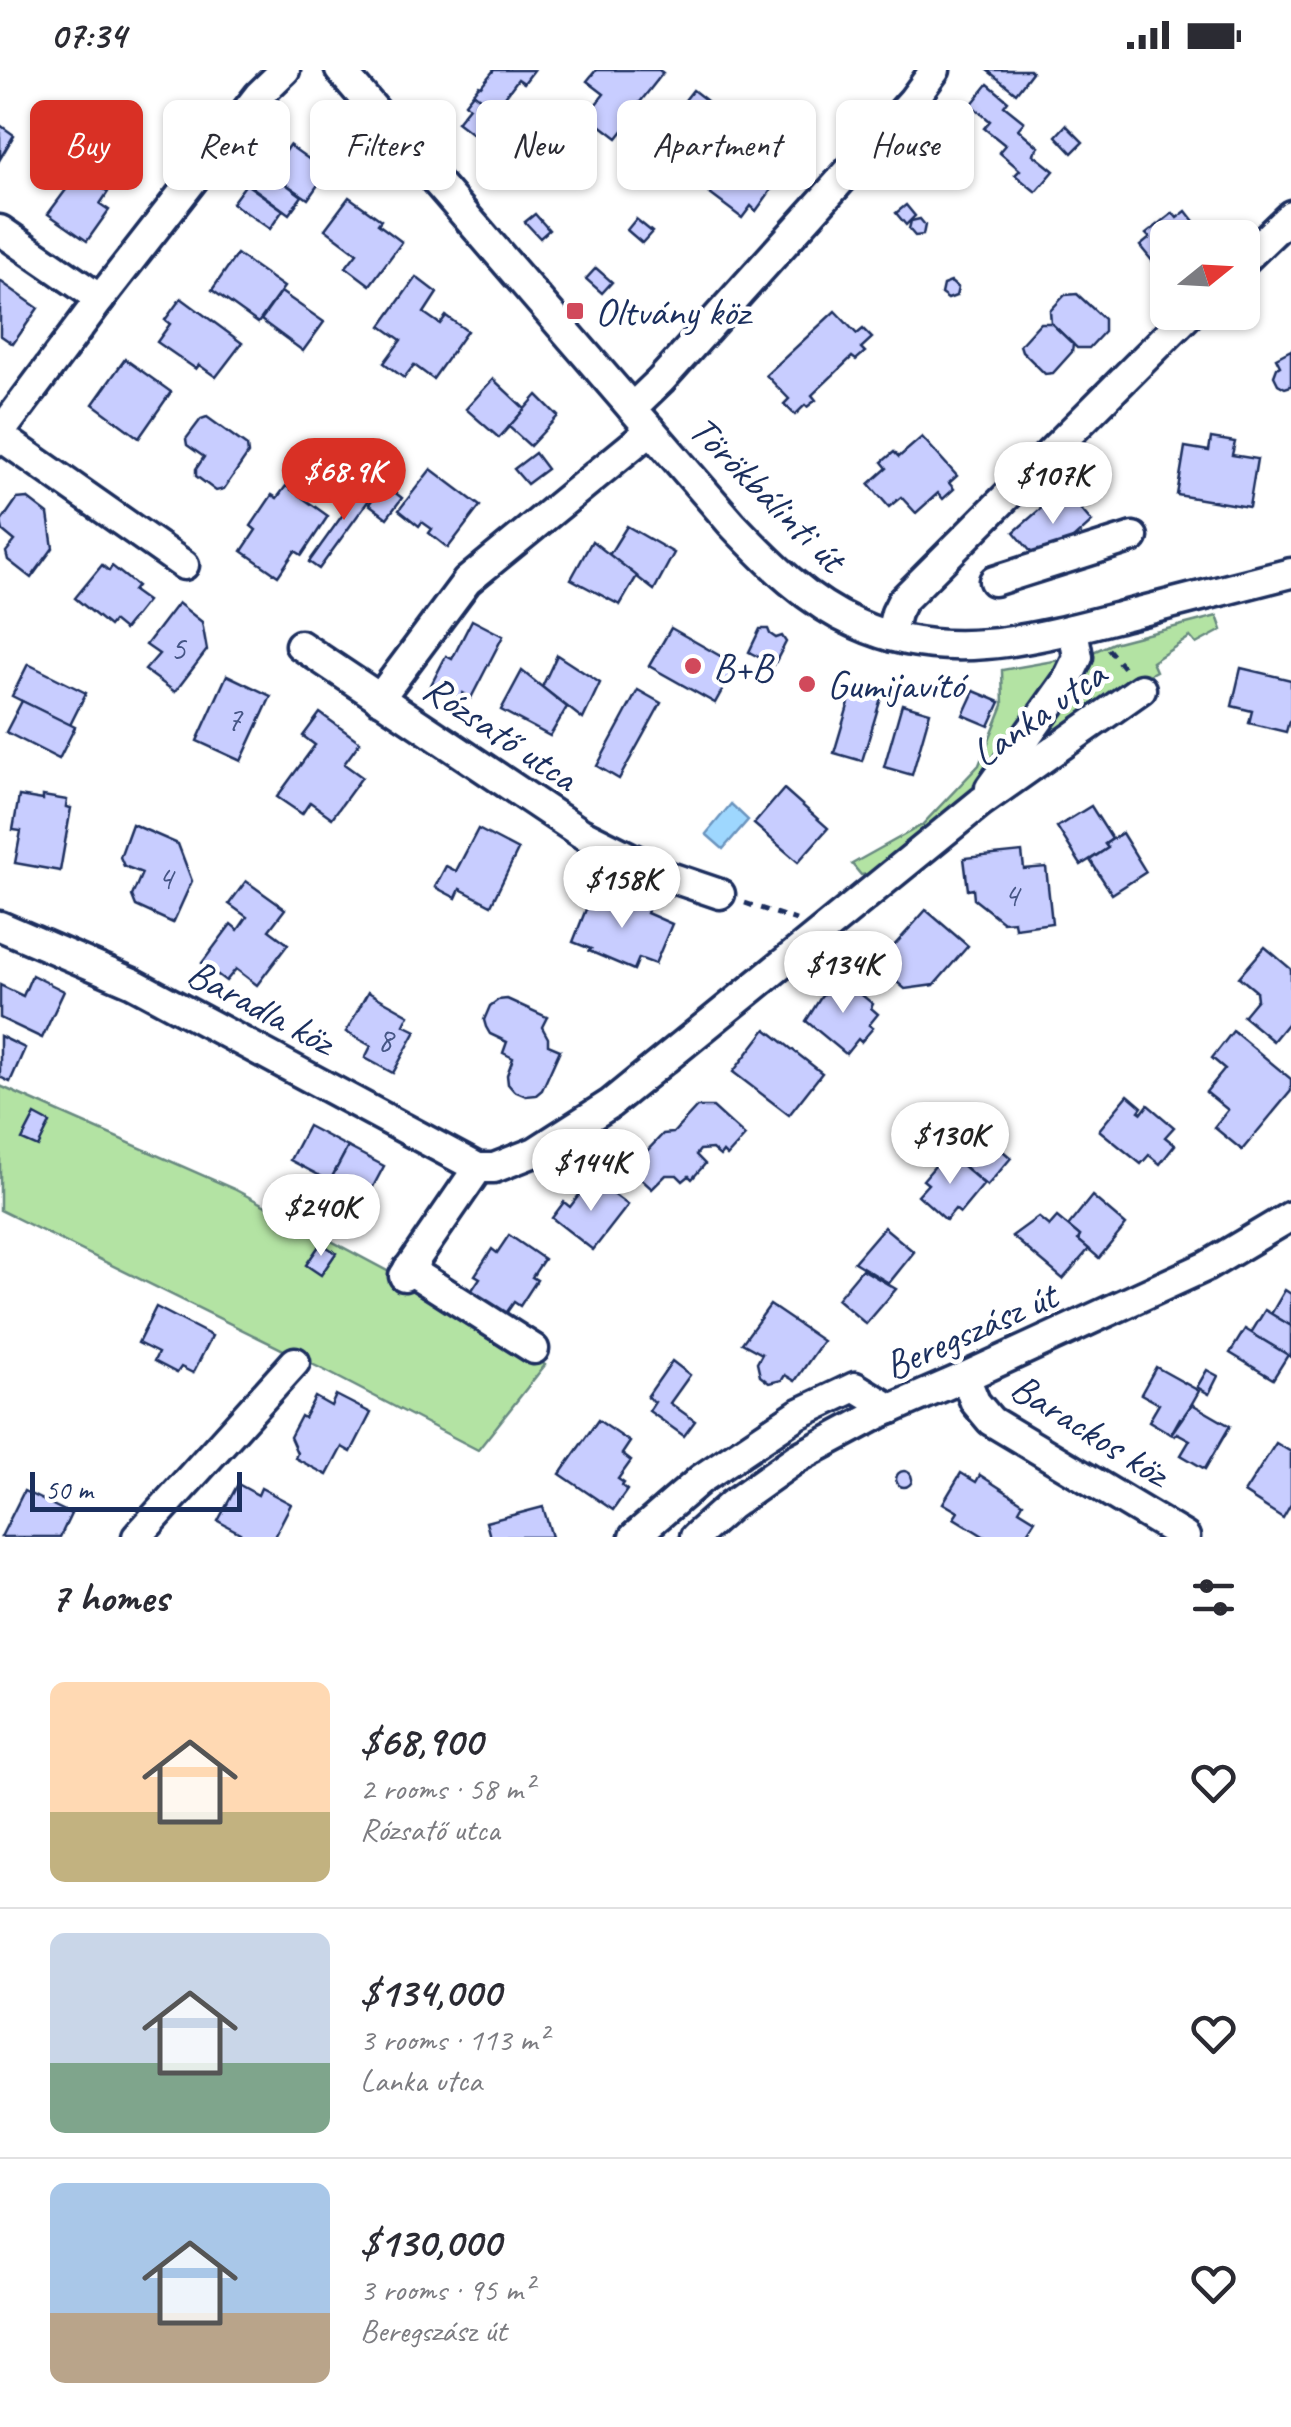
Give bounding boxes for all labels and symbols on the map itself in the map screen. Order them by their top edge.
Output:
north arrow [1150,220,1260,330]
place label: Oltvány köz [595,287,753,337]
marker: Oltvány köz [564,300,586,322]
street label: Törökbálinti út [679,405,859,585]
pin: $68.9K [263,438,425,523]
pin: $107K [983,442,1123,527]
house number: 5 [170,626,188,671]
place label: B+B [713,642,775,692]
street label: Lanka utca [962,648,1117,778]
marker: B+B [682,655,704,677]
place label: Gumijavító [827,660,969,710]
street label: Rózsatő utca [414,663,589,804]
marker: Gumijavító [796,673,818,695]
house number: 7 [226,696,244,741]
pin: $158K [552,846,692,931]
house number: 4 [157,855,176,900]
house number: 4 [1003,872,1022,917]
pin: $134K [773,931,913,1016]
street label: Baradla köz [179,948,346,1068]
house number: 8 [377,1017,396,1062]
pin: $130K [880,1102,1020,1187]
pin: $144K [521,1129,661,1214]
pin: $240K [251,1174,391,1259]
street label: Beregszász út [877,1269,1068,1391]
street label: Barackos köz [1002,1362,1181,1500]
scale bar [30,1467,242,1512]

